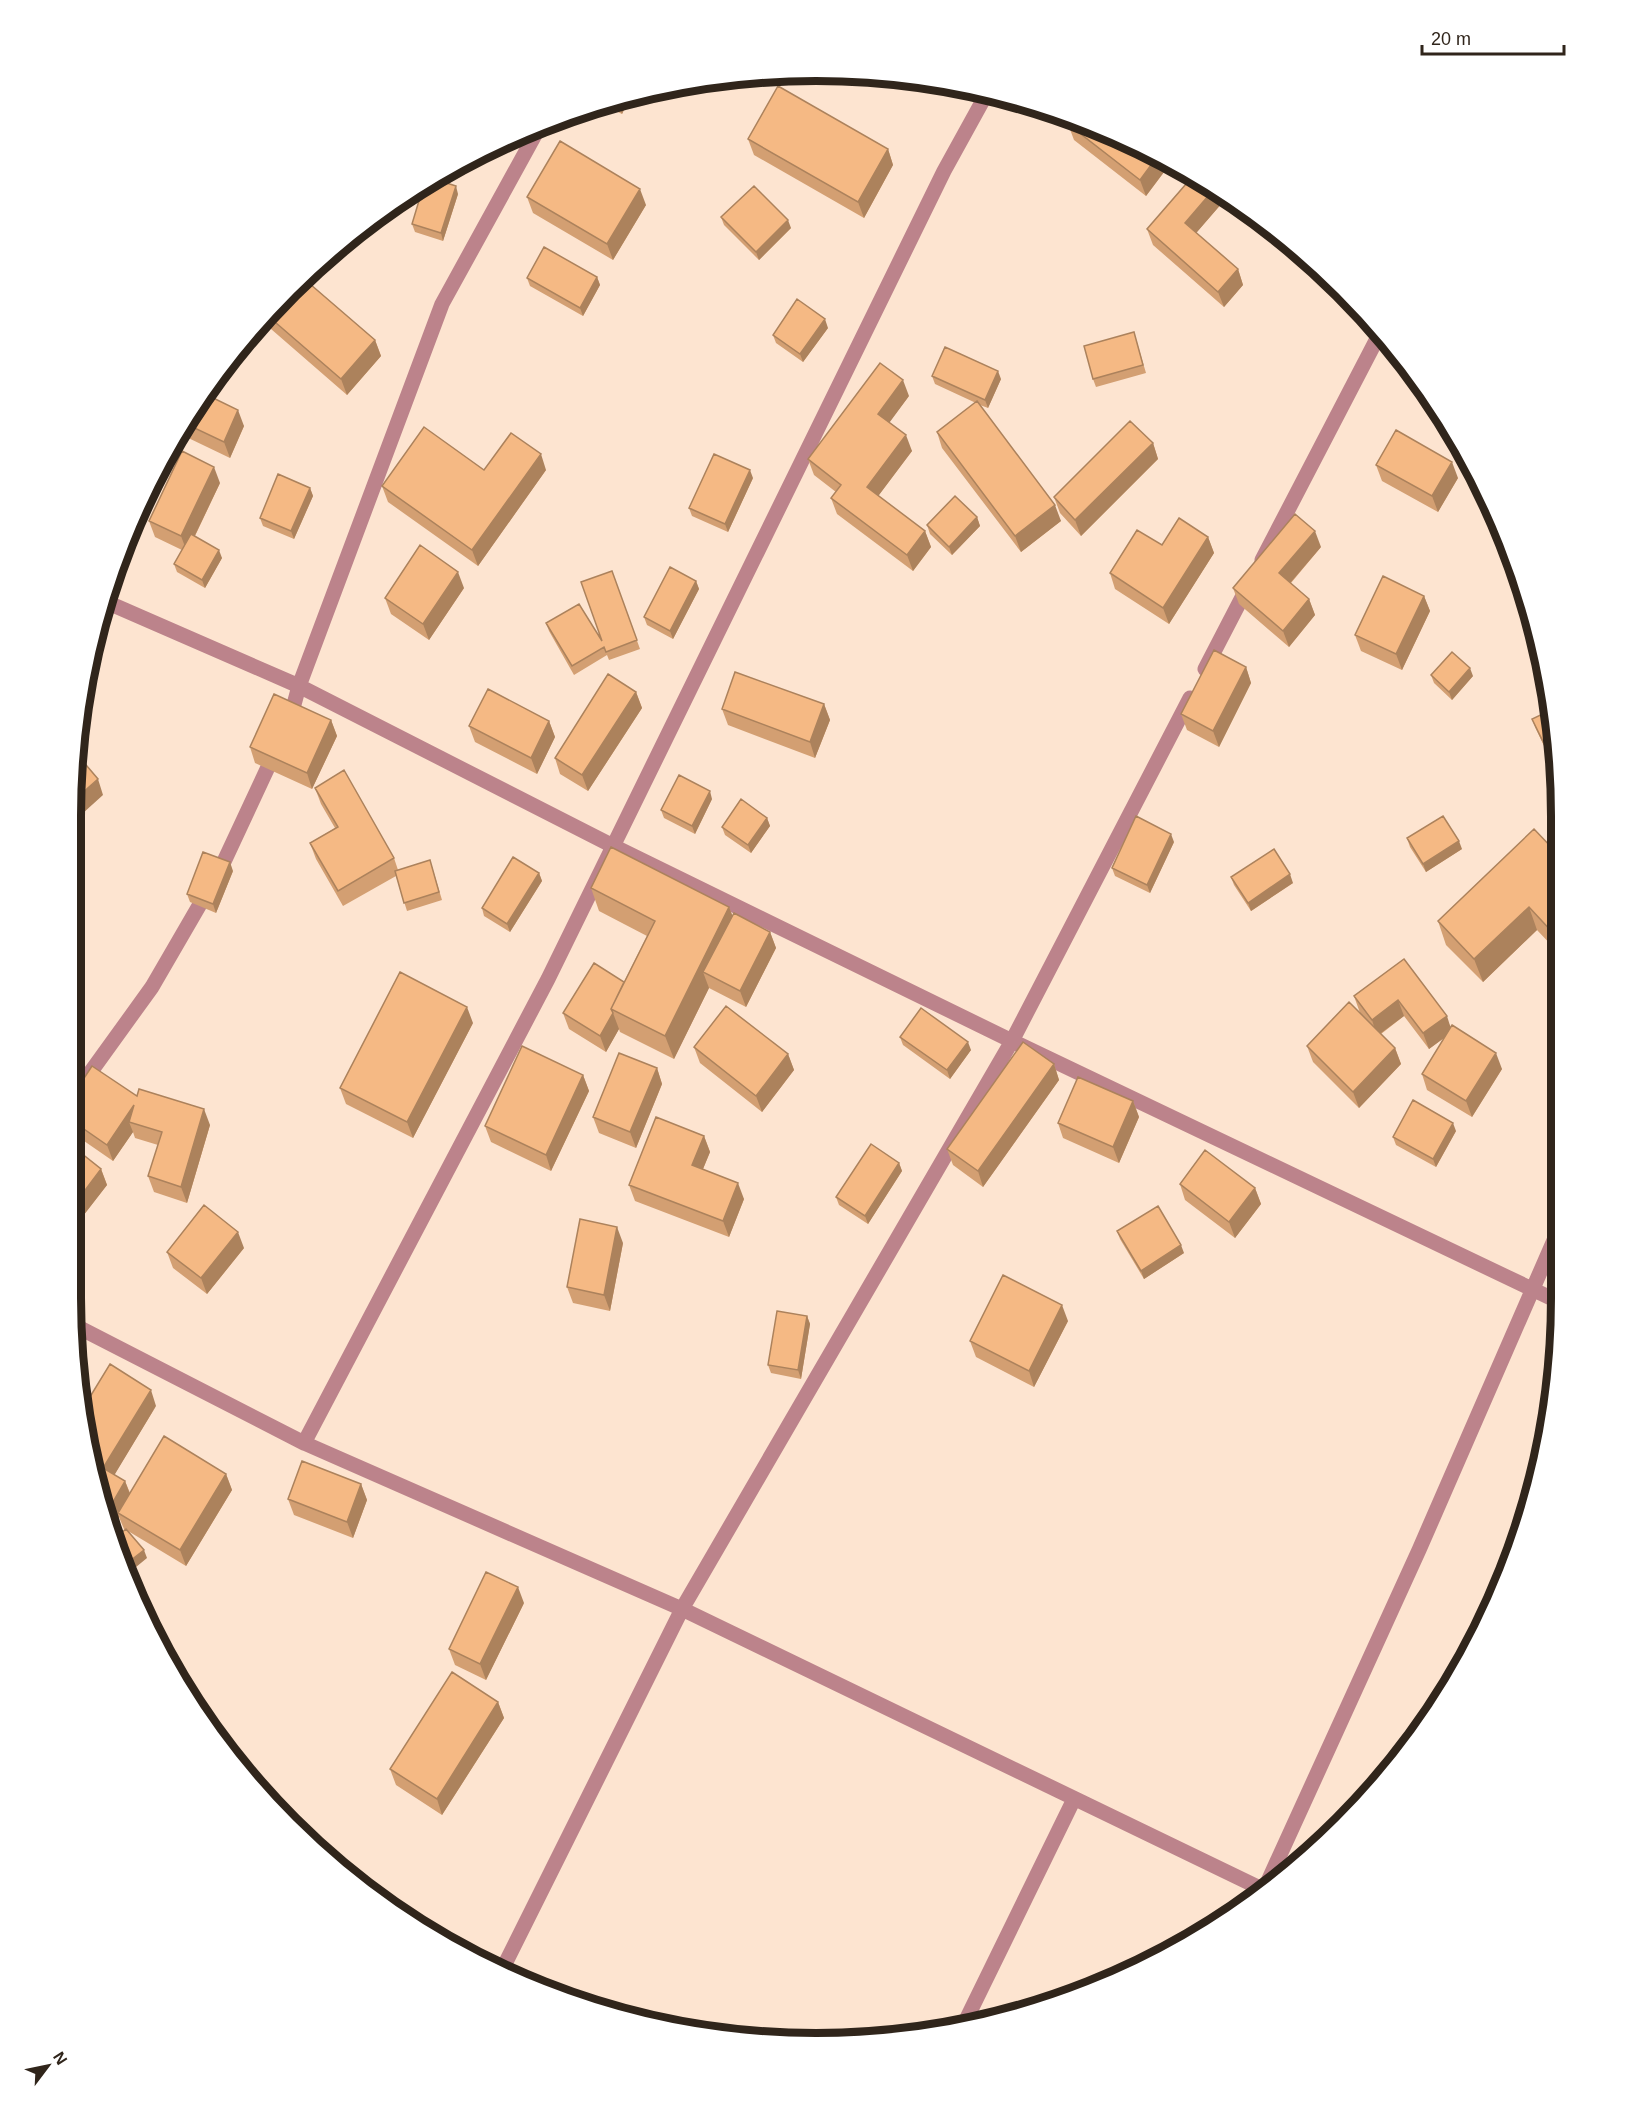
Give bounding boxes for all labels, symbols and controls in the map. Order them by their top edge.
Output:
scale bar [1422,18,1564,56]
text: 20 m [1431,29,1471,49]
north arrow [18,2036,78,2096]
text: N [50,2049,71,2068]

